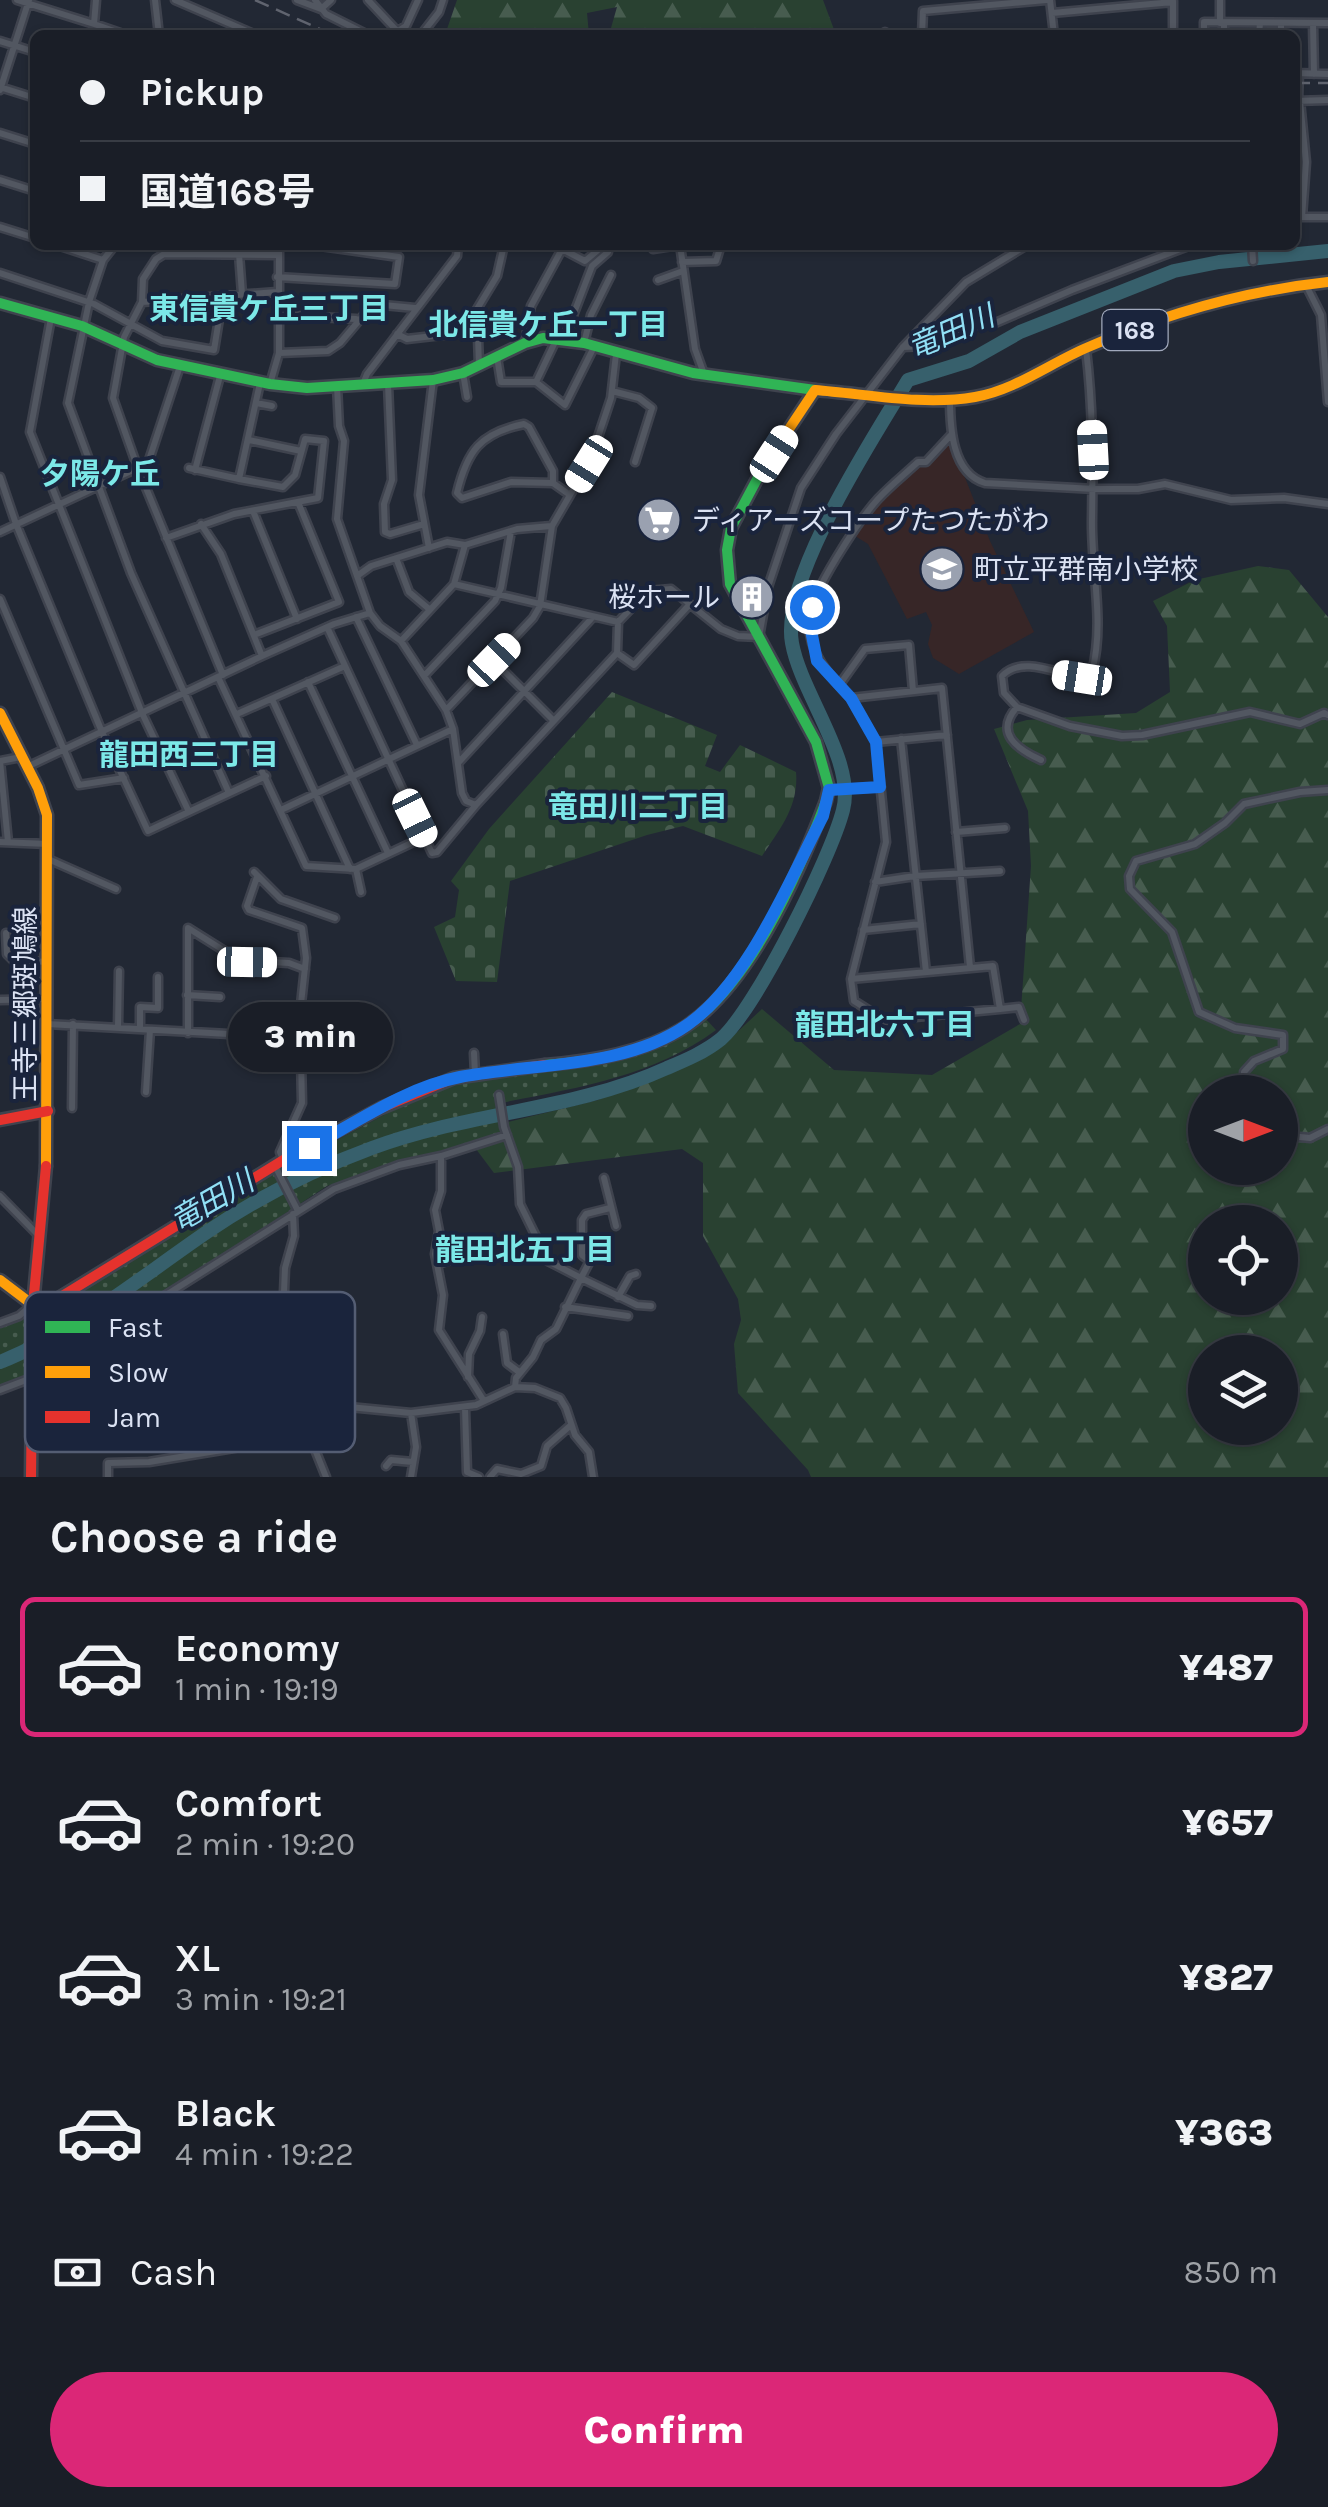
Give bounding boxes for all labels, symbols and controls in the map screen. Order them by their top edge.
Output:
text: Pickup [140,70,264,115]
text: 国道168号 [140,170,315,215]
district label: 東信貴ケ丘三丁目 [149,291,389,327]
water label: 竜田川 [903,297,1002,366]
district label: 北信貴ケ丘一丁目 [428,307,668,343]
road number: 168 [1102,310,1168,350]
car [1076,419,1110,481]
car [745,421,803,487]
car [560,431,618,497]
district label: 夕陽ケ丘 [40,456,160,492]
supermarket icon: ディアーズコープたつたがわ [636,497,682,543]
place label: ディアーズコープたつたがわ [692,504,1049,537]
school or university icon: 町立平群南小学校 [919,546,965,592]
place label: 町立平群南小学校 [974,553,1198,586]
building icon: 桜ホール [729,574,775,620]
place label: 桜ホール [608,581,720,614]
route start [790,585,835,630]
car [462,628,526,692]
car [1050,658,1114,698]
district label: 龍田西三丁目 [99,737,279,773]
car [388,784,442,852]
district label: 竜田川二丁目 [548,789,728,825]
street label: 王寺三郷斑鳩線 [9,906,42,1102]
car [217,946,277,978]
callout: 3 min [226,1003,392,1073]
district label: 龍田北六丁目 [795,1007,975,1043]
text: 3 min [264,1018,357,1055]
north arrow [1188,1075,1298,1185]
map controls [1188,1075,1298,1445]
route end [287,1126,332,1171]
water label: 竜田川 [164,1161,263,1239]
button: locate [1188,1205,1298,1315]
district label: 龍田北五丁目 [435,1232,615,1268]
legend [25,1292,355,1452]
text: Fast [108,1311,163,1344]
button: layers [1188,1335,1298,1445]
text: Slow [108,1356,168,1389]
text: Jam [108,1401,161,1434]
text: Choose a ride [50,1511,338,1563]
icon: car [55,1622,145,1712]
text: Economy [175,1626,339,1671]
text: ¥487 [1179,1645,1273,1690]
text: 1 min · 19:19 [175,1671,339,1708]
icon: car [55,1777,145,1867]
text: Comfort [175,1781,322,1826]
text: ¥657 [1182,1800,1273,1845]
text: 2 min · 19:20 [175,1826,355,1863]
icon: car [55,1932,145,2022]
text: XL [175,1936,220,1981]
text: ¥827 [1179,1955,1273,2000]
text: 3 min · 19:21 [175,1981,347,2018]
icon: car [55,2087,145,2177]
text: Black [175,2091,276,2136]
text: ¥363 [1175,2110,1273,2155]
text: 4 min · 19:22 [175,2136,354,2173]
icon: cash [50,2245,105,2300]
text: Cash [130,2250,217,2295]
text: 850 m [1184,2254,1278,2291]
button: Confirm [50,2372,1278,2487]

